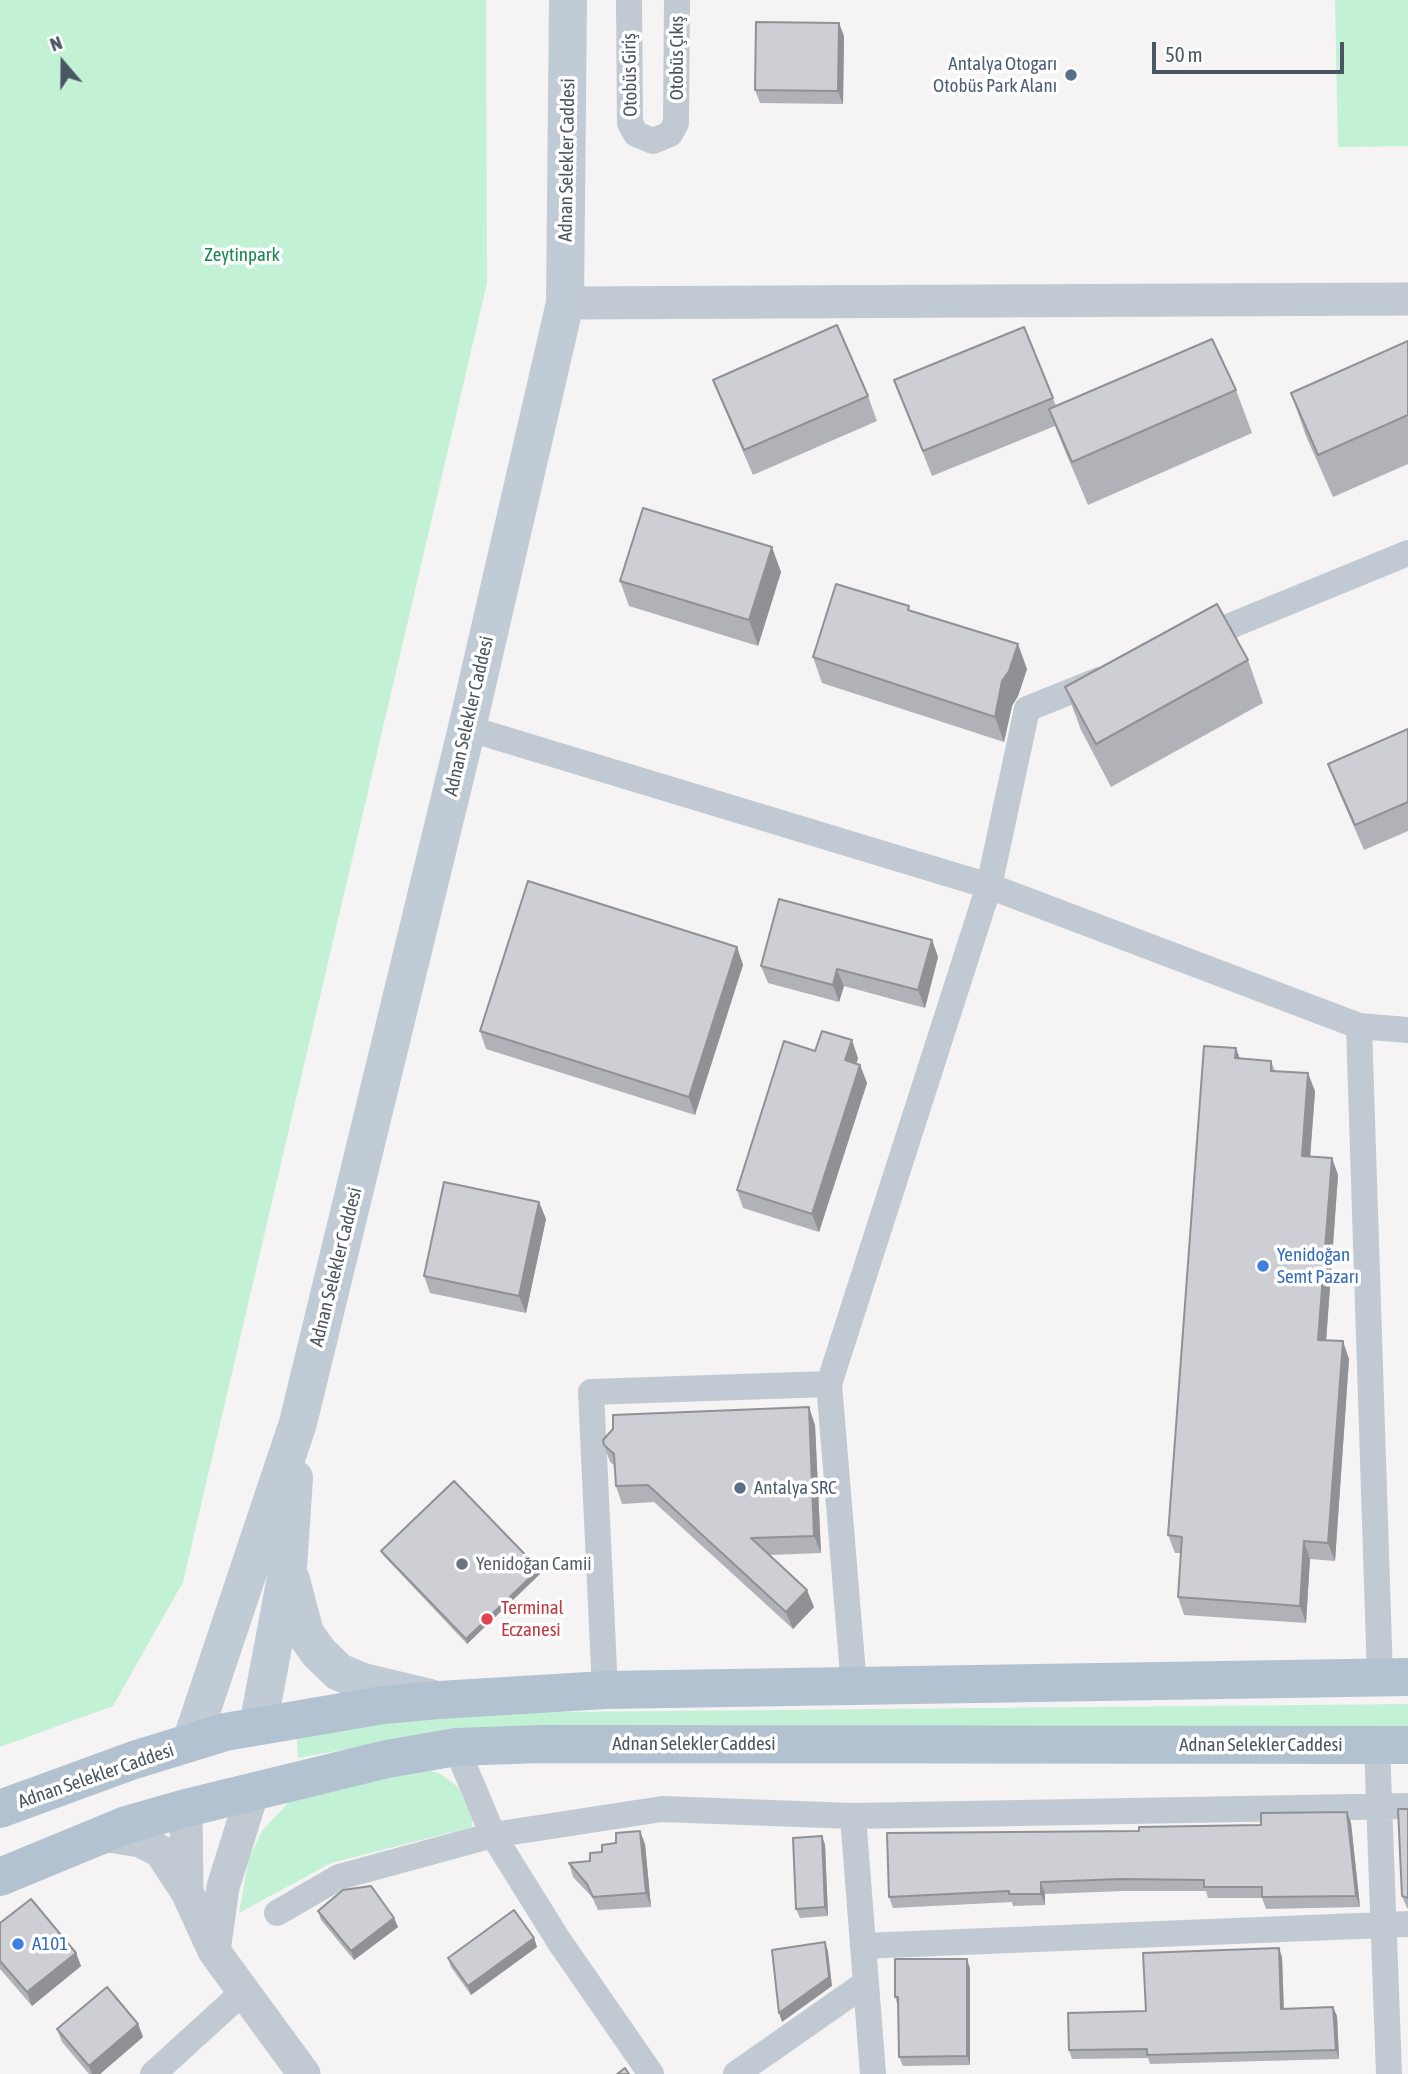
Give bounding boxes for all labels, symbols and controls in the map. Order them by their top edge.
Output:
street label: Otobüs Çıkış [666,16,688,100]
north arrow [28,28,98,98]
scale bar [1156,28,1348,72]
text: N [47,31,65,56]
street label: Otobüs Giriş [618,33,642,117]
text: 50 m [1165,42,1203,66]
place label: Antalya Otogarı Otobüs Park Alanı [933,53,1057,97]
marker: Antalya Otogarı Otobüs Park Alanı [1063,67,1079,83]
street label: Adnan Selekler Caddesi [554,78,580,242]
park label: Zeytinpark [204,244,280,266]
street label: Adnan Selekler Caddesi [440,634,498,798]
street label: Adnan Selekler Caddesi [305,1185,367,1349]
place label: Yenidoğan Semt Pazarı [1277,1244,1359,1288]
marker: Yenidoğan Semt Pazarı [1255,1258,1271,1274]
place label: Antalya SRC [754,1477,837,1499]
marker: Antalya SRC [732,1480,748,1496]
place label: Yenidoğan Camii [476,1553,592,1575]
marker: Yenidoğan Camii [454,1556,470,1572]
place label: Terminal Eczanesi [501,1597,564,1641]
marker: Terminal Eczanesi [479,1611,495,1627]
street label: Adnan Selekler Caddesi [612,1733,776,1755]
street label: Adnan Selekler Caddesi [1179,1734,1343,1756]
street label: Adnan Selekler Caddesi [15,1739,177,1813]
place label: A101 [32,1933,68,1955]
marker: A101 [10,1936,26,1952]

